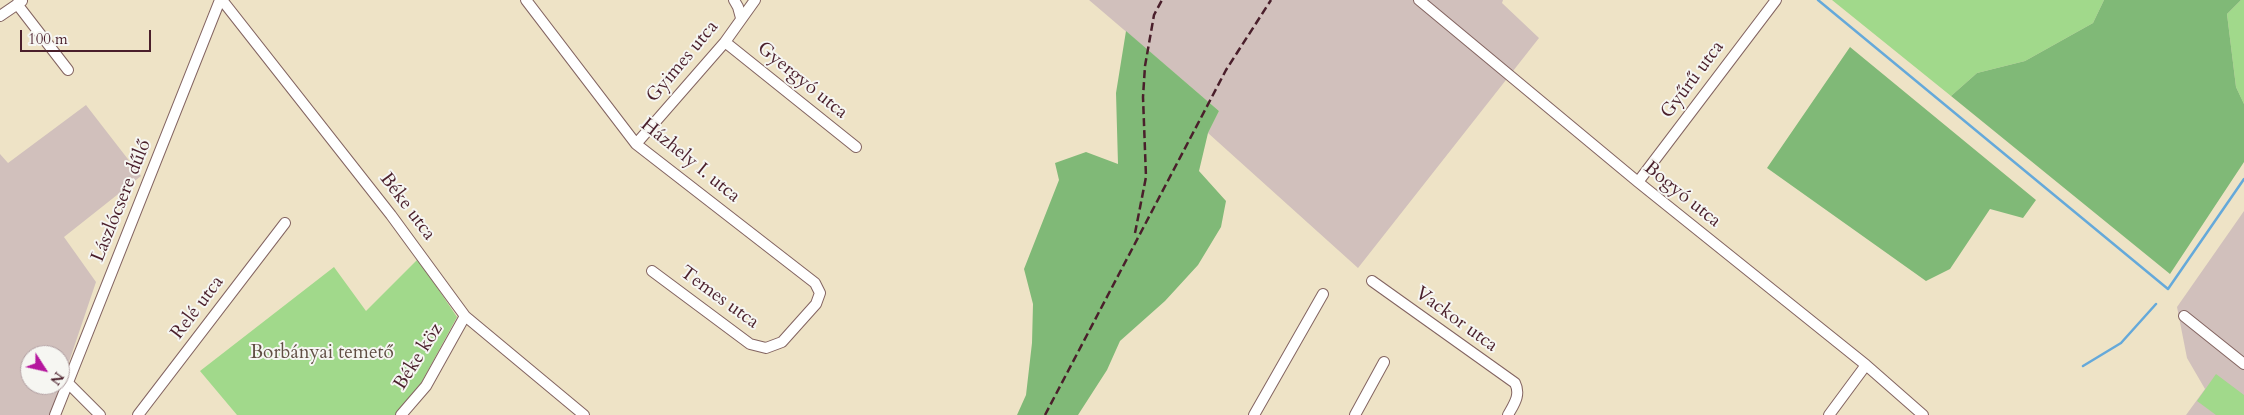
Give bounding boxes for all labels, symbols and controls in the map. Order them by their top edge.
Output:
street label: Gyimes utca [642,16,724,108]
scale bar [22,20,154,52]
text: 100 m [28,29,68,49]
street label: Gyűrű utca [1656,37,1730,123]
street label: Gyergyó utca [752,38,852,124]
street label: Házhely I. utca [636,114,744,208]
street label: Lászlócsere dűlő [87,137,157,265]
street label: Bogyó utca [1639,157,1725,233]
street label: Béke utca [374,169,440,245]
street label: Temes utca [675,262,763,334]
street label: Relé utca [167,272,229,344]
street label: Vackor utca [1410,282,1502,358]
street label: Béke köz [390,319,448,395]
park label: Borbányai temető [250,343,394,365]
north arrow [20,345,70,395]
text: N [46,368,68,389]

